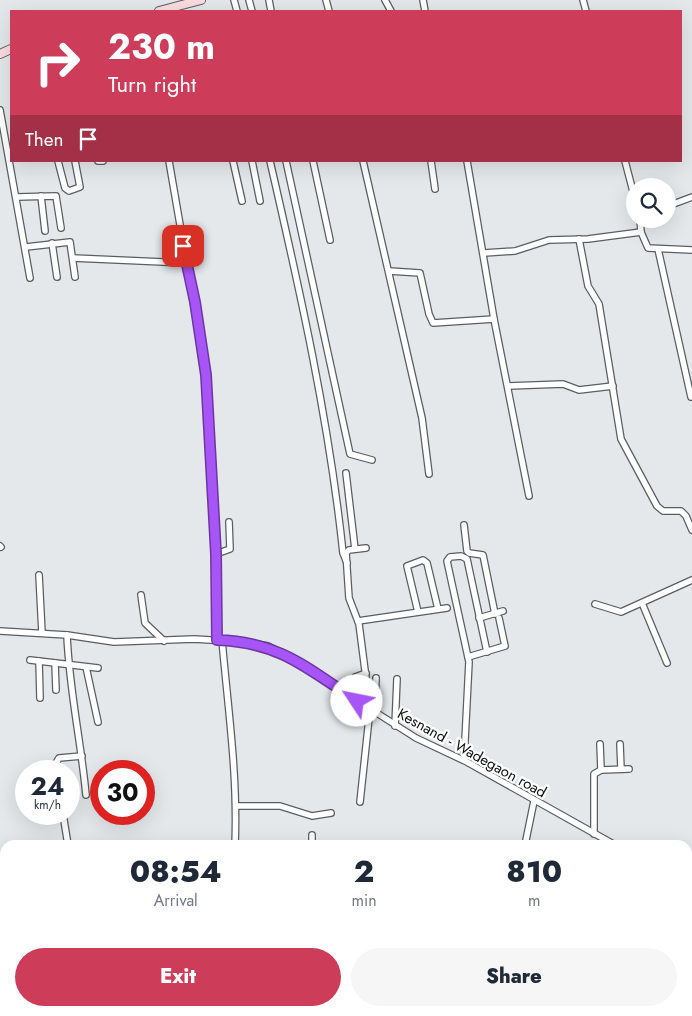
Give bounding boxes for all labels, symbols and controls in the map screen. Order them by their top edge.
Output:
text: 230 m [108,22,215,72]
icon: right [25,30,90,95]
text: Turn right [108,68,196,100]
icon: arrive [74,125,102,153]
text: Then [25,126,64,153]
map controls [626,178,676,228]
button: search [626,178,676,228]
pin [162,225,204,267]
icon: arrive [169,232,197,260]
position arrow [330,674,382,726]
street label: Kesnand - Wadegaon road [393,703,551,803]
speed limit sign: 30 [90,760,155,825]
text: 24 [31,768,64,804]
text: km/h [34,796,61,814]
text: 08:54 [130,850,222,893]
text: 2 [354,850,374,893]
text: 810 [506,850,562,893]
text: Arrival [154,889,198,912]
text: min [352,889,377,912]
text: m [528,889,540,912]
button: Exit [15,948,341,1006]
button: Share [351,948,677,1006]

